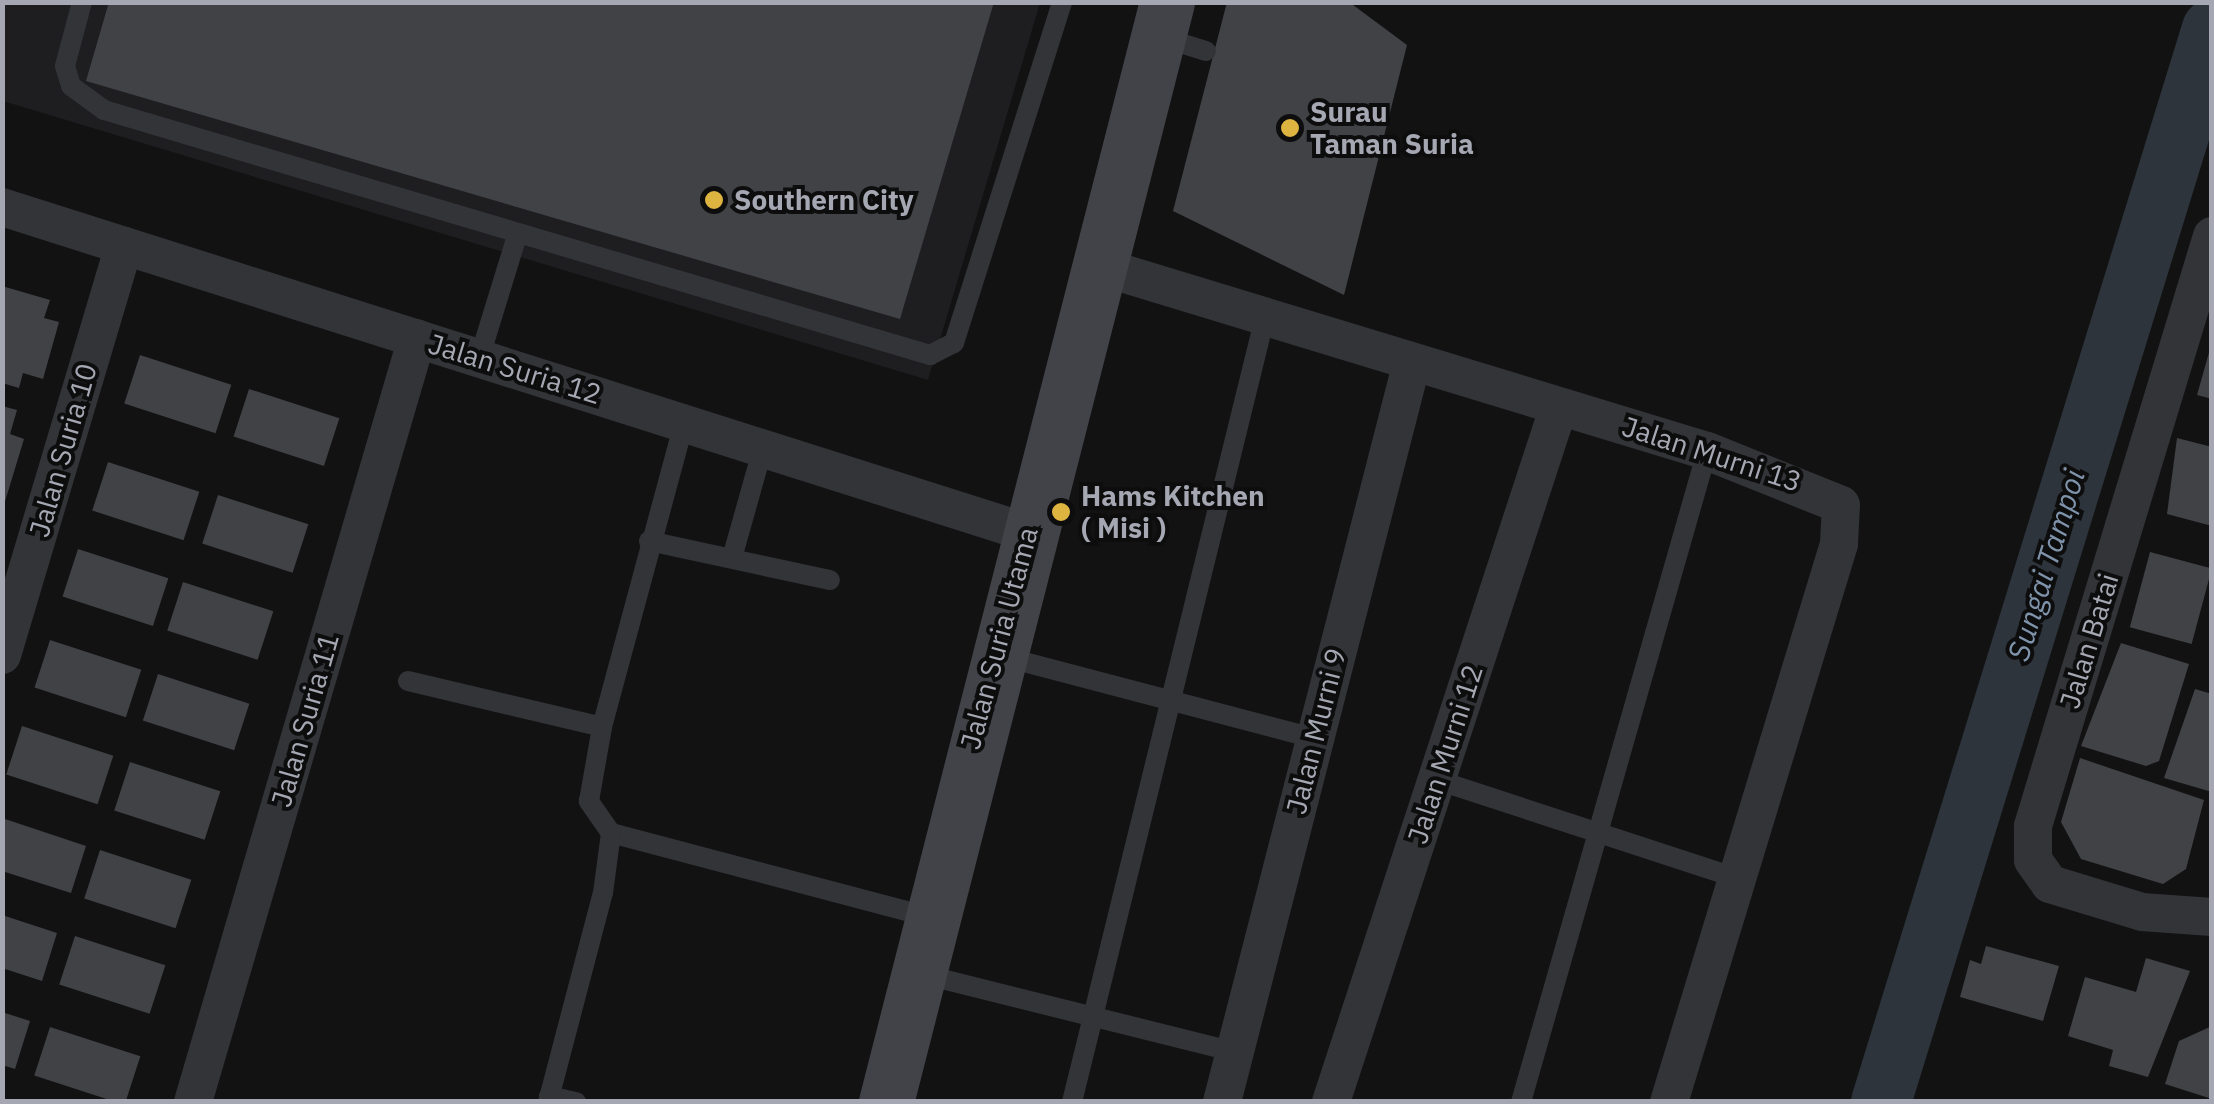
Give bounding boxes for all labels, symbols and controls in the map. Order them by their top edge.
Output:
place label: Surau Taman Suria [1310,95,1474,161]
marker: Surau Taman Suria [1279,117,1301,139]
place label: Southern City [734,183,914,217]
marker: Southern City [703,189,725,211]
street label: Jalan Suria 12 [425,327,605,411]
street label: Jalan Suria 10 [22,359,104,541]
street label: Jalan Murni 13 [1618,409,1806,499]
water label: Sungai Tampoi [2000,465,2092,665]
place label: Hams Kitchen ( Misi ) [1081,479,1265,545]
marker: Hams Kitchen ( Misi ) [1050,501,1072,523]
street label: Jalan Suria Utama [953,523,1045,753]
street label: Jalan Batai [2053,569,2125,713]
street label: Jalan Suria 11 [264,629,346,811]
street label: Jalan Murni 9 [1279,645,1353,817]
street label: Jalan Murni 12 [1400,660,1490,848]

